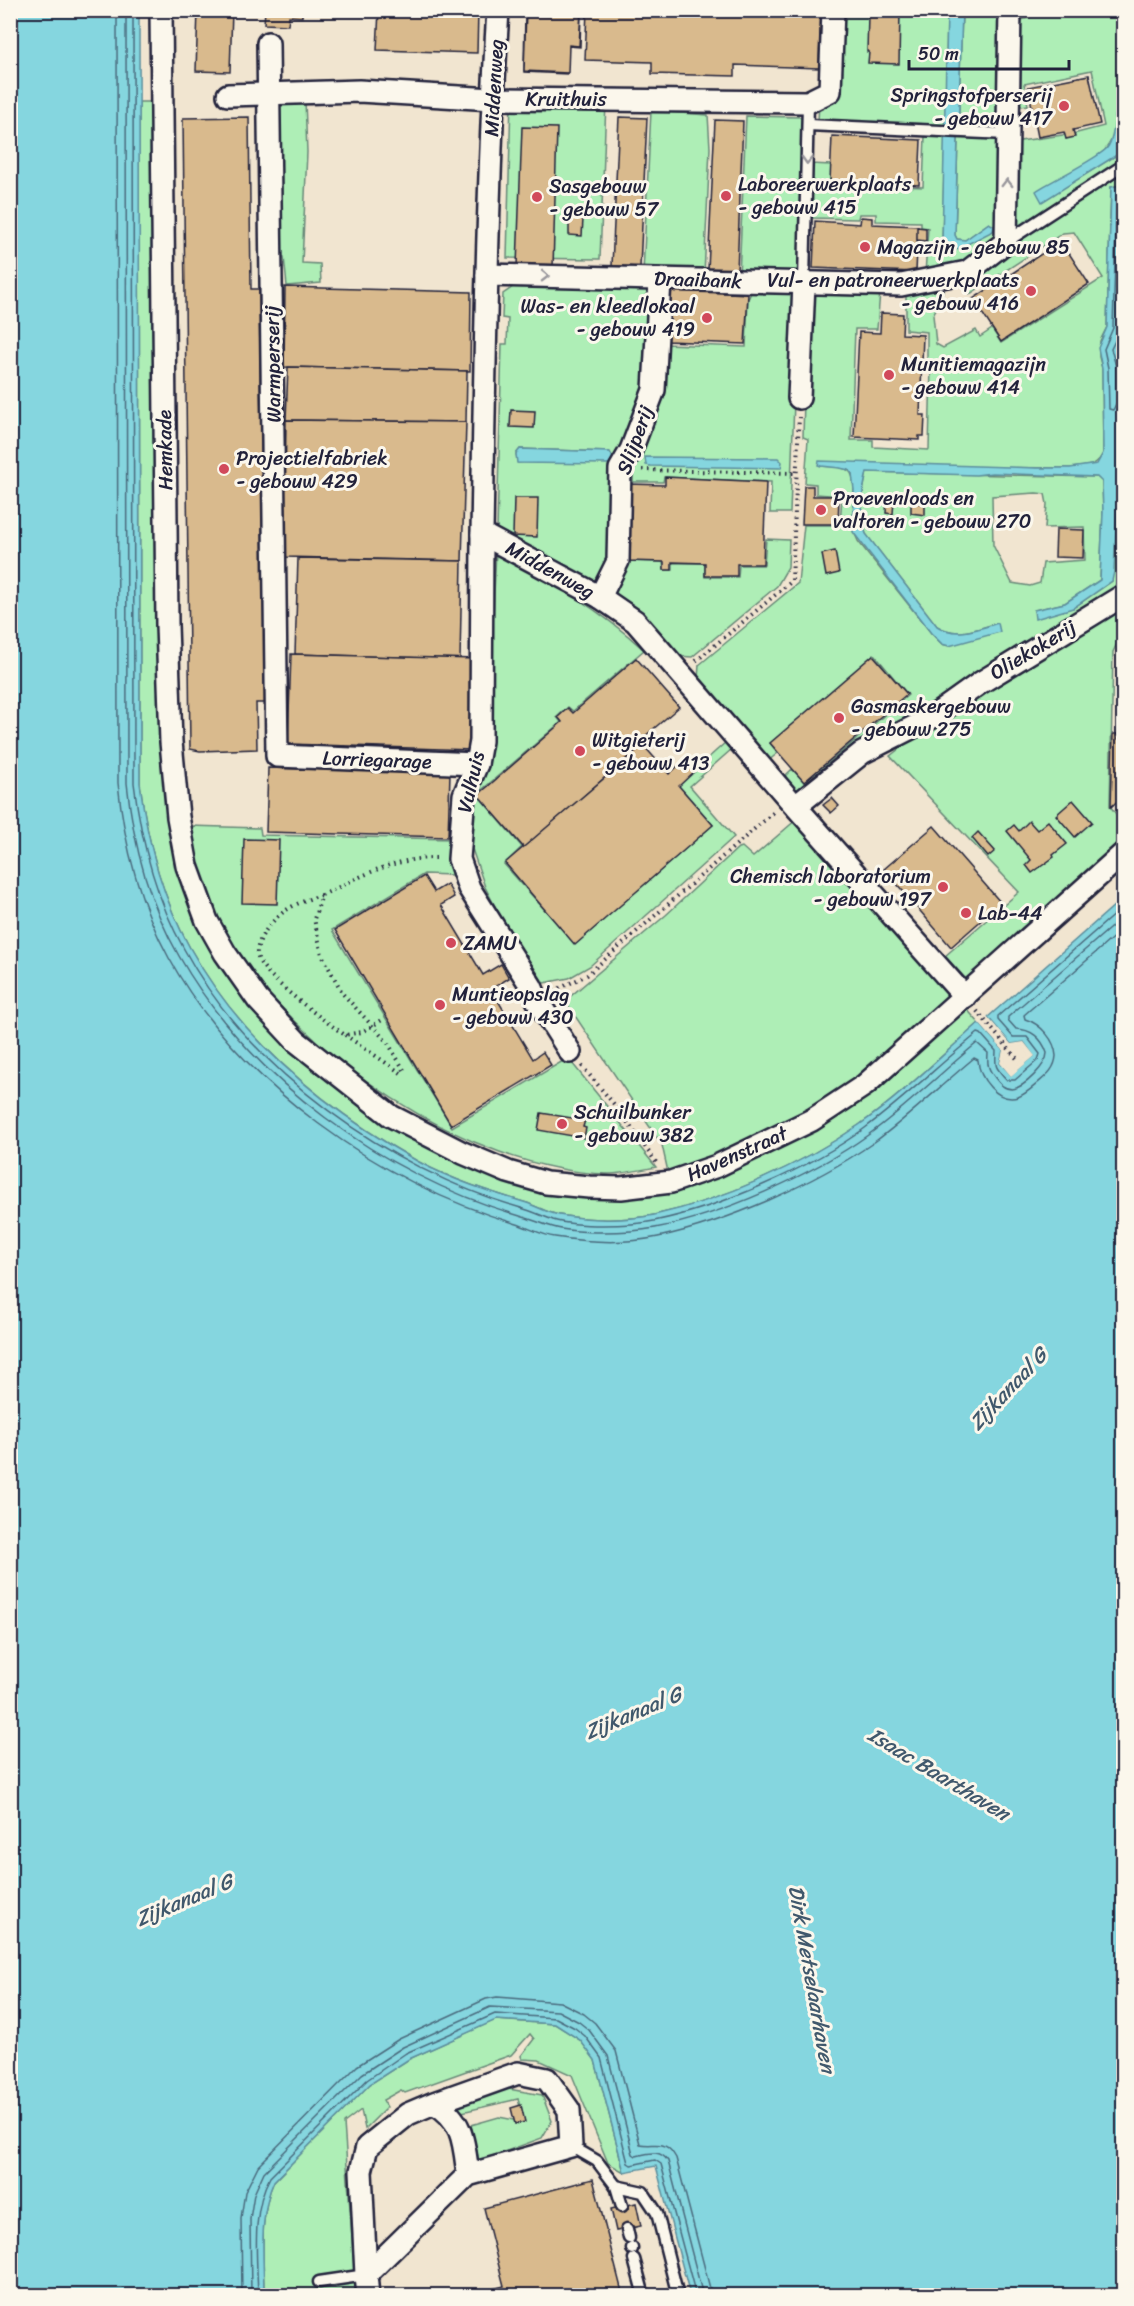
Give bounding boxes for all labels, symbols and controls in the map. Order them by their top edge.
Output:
scale bar [909,33,1070,71]
street label: Middenweg [474,38,514,138]
text: 50 m [918,38,959,70]
place label: Springstofperserij - gebouw 417 [890,78,1054,136]
street label: Kruithuis [525,82,607,117]
marker: Springstofperserij - gebouw 417 [1057,99,1071,113]
one-way arrow [801,156,814,165]
place label: Laboreerwerkplaats - gebouw 415 [738,167,912,225]
place label: Sasgebouw - gebouw 57 [549,169,660,227]
one-way arrow [1001,179,1013,188]
marker: Laboreerwerkplaats - gebouw 415 [719,189,733,203]
marker: Sasgebouw - gebouw 57 [530,190,544,204]
place label: Magazijn - gebouw 85 [877,230,1070,265]
marker: Magazijn - gebouw 85 [858,240,872,254]
street label: Draaibank [653,261,743,299]
place label: Vul- en patroneerwerkplaats - gebouw 416 [767,263,1020,321]
one-way arrow [541,270,550,282]
marker: Vul- en patroneerwerkplaats - gebouw 416 [1024,284,1038,298]
place label: Was- en kleedlokaal - gebouw 419 [521,289,696,347]
street label: Warmperserij [254,305,292,423]
marker: Was- en kleedlokaal - gebouw 419 [700,311,714,325]
place label: Munitiemagazijn - gebouw 414 [901,347,1046,405]
marker: Munitiemagazijn - gebouw 414 [882,368,896,382]
street label: Slijperij [606,400,664,480]
street label: Hemkade [147,409,183,491]
place label: Projectielfabriek - gebouw 429 [236,441,388,499]
marker: Projectielfabriek - gebouw 429 [217,462,231,476]
place label: Proevenloods en valtoren - gebouw 270 [833,481,1031,539]
marker: Proevenloods en valtoren - gebouw 270 [814,503,828,517]
street label: Middenweg [499,531,601,609]
street label: Oliekokerij [983,610,1084,690]
place label: Gasmaskergebouw - gebouw 275 [851,689,1011,747]
marker: Gasmaskergebouw - gebouw 275 [832,711,846,725]
place label: Witgieterij - gebouw 413 [592,723,710,781]
street label: Lorriegarage [322,741,432,779]
marker: Witgieterij - gebouw 413 [573,744,587,758]
street label: Vulhuis [447,747,495,816]
place label: Chemisch laboratorium - gebouw 197 [730,859,933,917]
marker: Chemisch laboratorium - gebouw 197 [936,880,950,894]
place label: Lab-44 [978,896,1043,931]
marker: Lab-44 [959,906,973,920]
place label: ZAMU [463,926,517,961]
marker: ZAMU [444,936,458,950]
place label: Muntieopslag - gebouw 430 [452,977,574,1035]
marker: Muntieopslag - gebouw 430 [433,998,447,1012]
place label: Schuilbunker - gebouw 382 [574,1095,694,1153]
street label: Havenstraat [681,1116,794,1192]
marker: Schuilbunker - gebouw 382 [555,1117,569,1131]
water label: Zijkanaal G [959,1336,1059,1440]
water label: Zijkanaal G [578,1674,690,1751]
water label: Isaac Baarthaven [860,1716,1020,1833]
water label: Zijkanaal G [129,1861,241,1938]
water label: Dirk Metselaarhaven [777,1882,848,2078]

